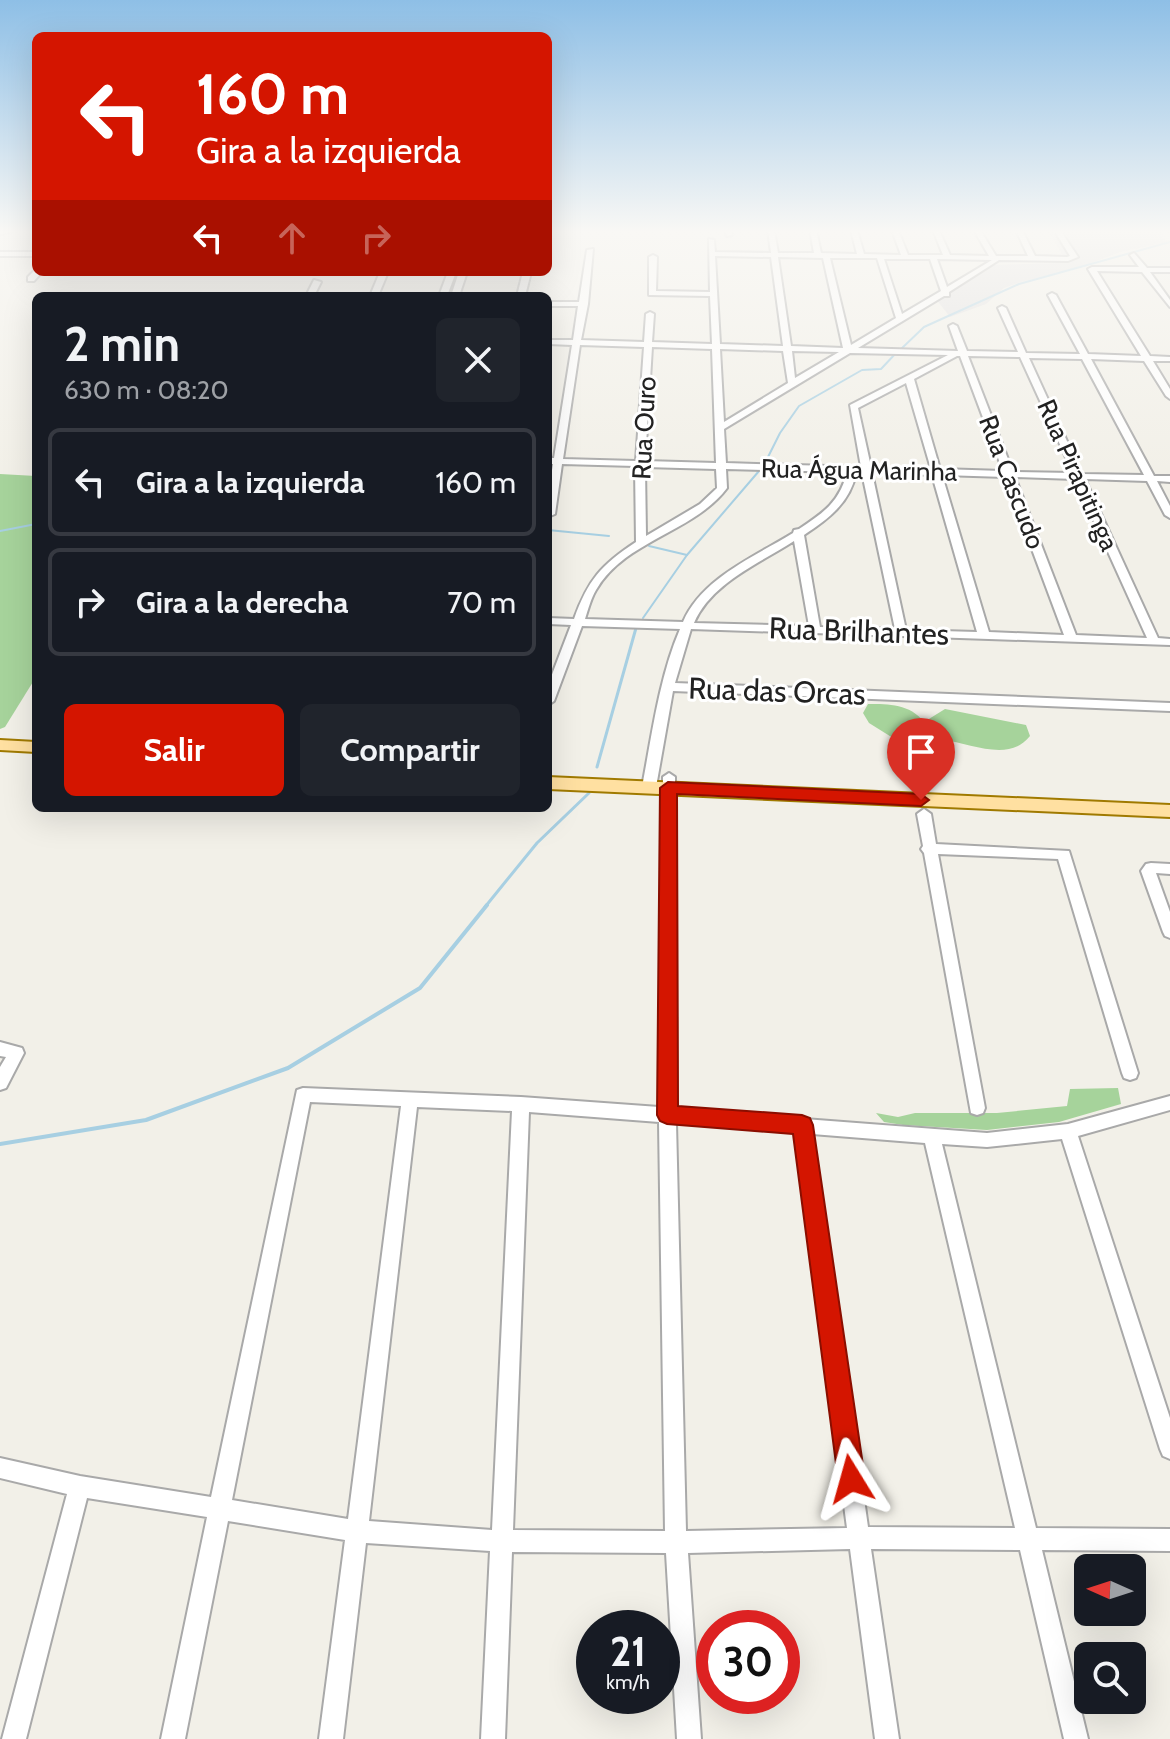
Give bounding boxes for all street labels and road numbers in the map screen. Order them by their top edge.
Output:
street label: Rua Ouro [625,376,663,480]
street label: Rua Pirapitinga [1030,394,1126,556]
street label: Rua Cascudo [972,411,1052,553]
street label: Rua Água Marinha [761,452,958,488]
street label: Rua Brilhantes [768,609,950,653]
street label: Rua das Orcas [688,669,866,713]

